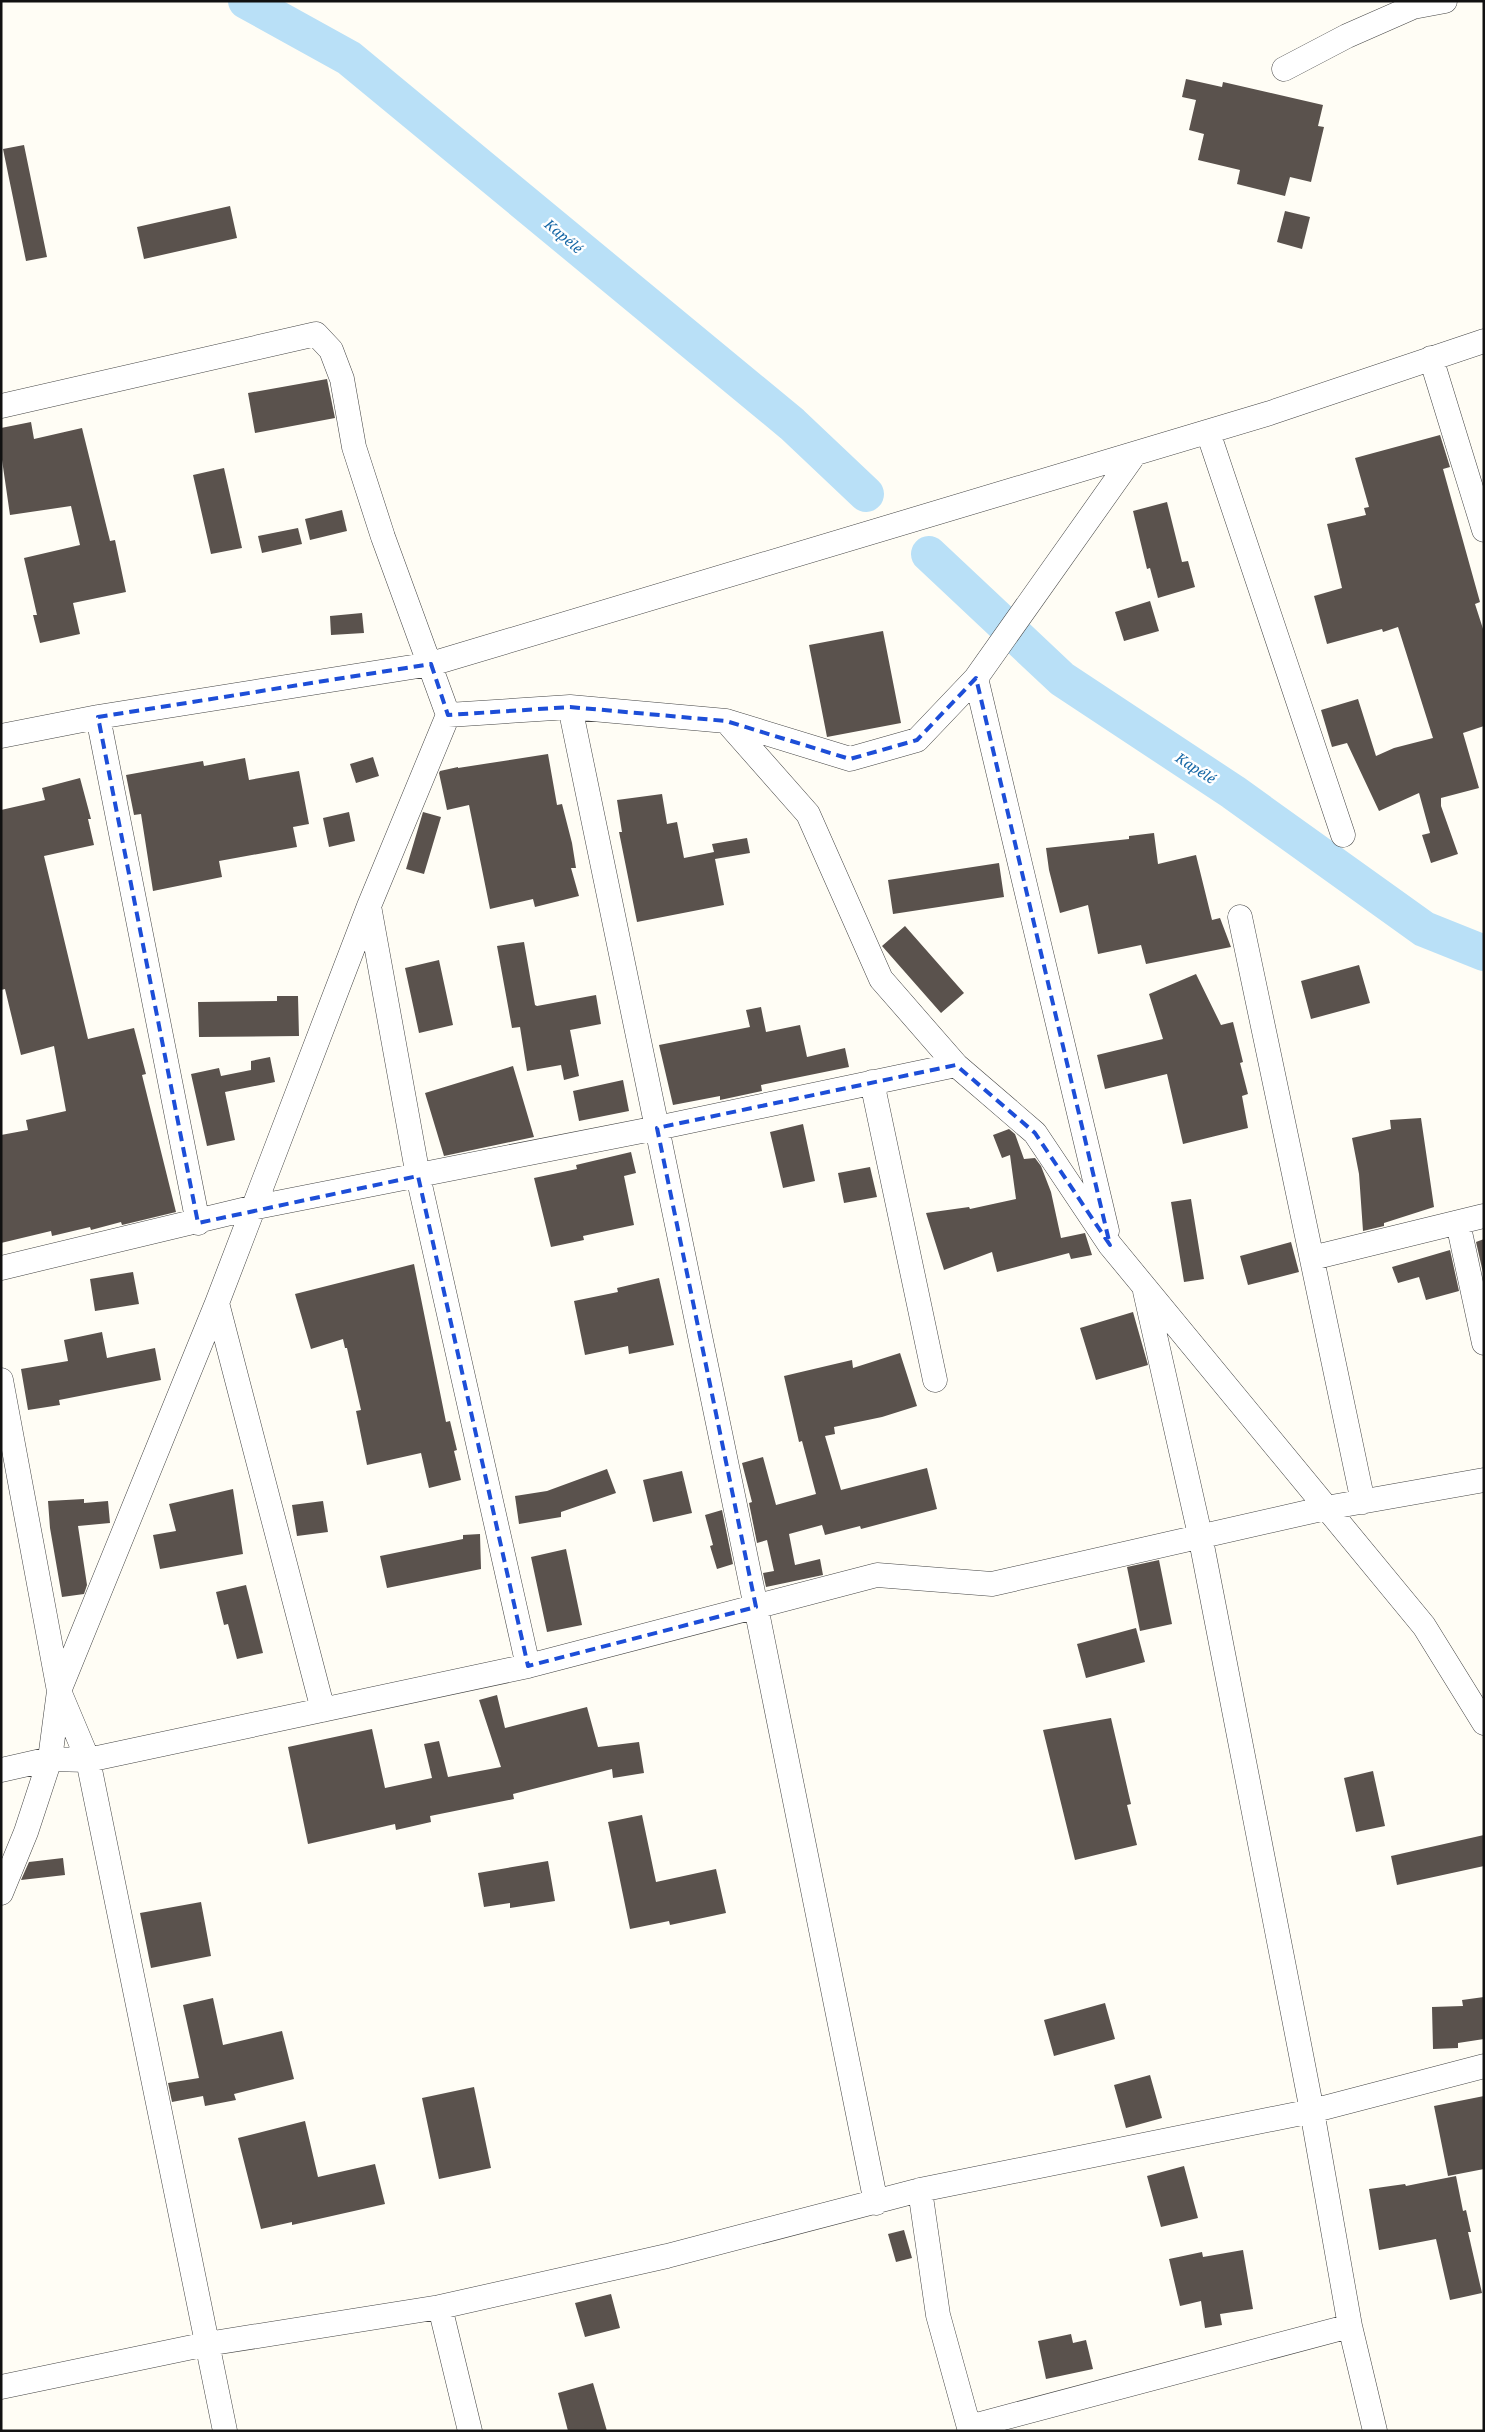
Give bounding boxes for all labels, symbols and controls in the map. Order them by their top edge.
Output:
water label: Kapélé [540,214,588,258]
water label: Kapélé [1172,747,1221,789]

